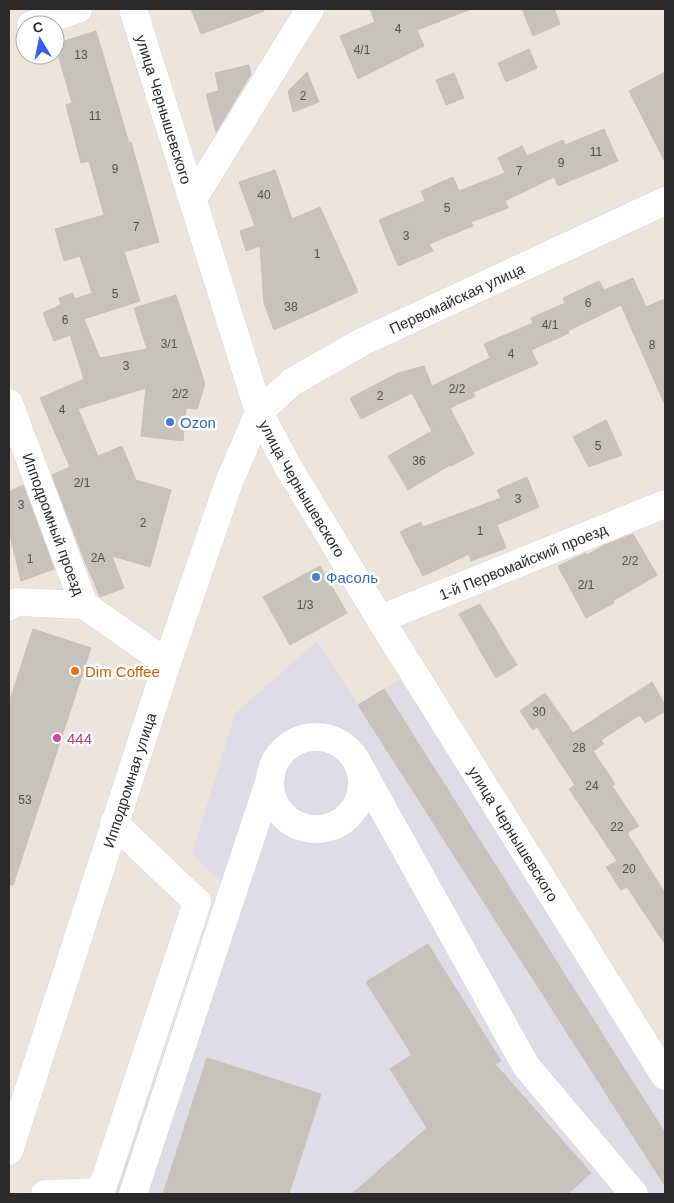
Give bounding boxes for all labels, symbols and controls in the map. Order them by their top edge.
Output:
north arrow [15,15,65,65]
text: С [31,18,44,36]
house number: 4 [395,22,402,36]
street label: улица Чернышевского [133,32,196,186]
house number: 4/1 [354,43,371,57]
house number: 13 [74,48,88,62]
house number: 2 [300,89,307,103]
house number: 11 [89,109,102,123]
house number: 11 [590,145,603,159]
house number: 9 [558,156,565,170]
house number: 9 [112,162,119,176]
house number: 7 [516,164,523,178]
house number: 40 [257,188,271,202]
house number: 5 [444,201,451,215]
house number: 7 [133,220,140,234]
house number: 3 [403,229,410,243]
house number: 1 [314,247,321,261]
street label: Первомайская улица [386,259,527,337]
house number: 5 [112,287,119,301]
house number: 6 [585,296,592,310]
house number: 38 [284,300,298,314]
house number: 6 [62,313,69,327]
house number: 4/1 [542,318,559,332]
house number: 3/1 [161,337,178,351]
house number: 8 [649,338,656,352]
house number: 4 [508,347,515,361]
house number: 3 [123,359,130,373]
house number: 2/2 [449,382,466,396]
house number: 2/2 [172,387,189,401]
house number: 2 [377,389,384,403]
house number: 4 [59,403,66,417]
place label: Ozon [180,414,216,431]
marker: Ozon [164,416,176,428]
street label: улица Чернышевского [256,417,349,560]
house number: 5 [595,439,602,453]
street label: Ипподромный проезд [20,450,88,598]
house number: 36 [412,454,426,468]
house number: 2/1 [74,476,91,490]
house number: 3 [515,492,522,506]
house number: 3 [18,498,25,512]
house number: 2 [140,516,147,530]
street label: 1-й Первомайский проезд [436,520,610,603]
house number: 1 [477,524,484,538]
house number: 2А [91,551,105,565]
house number: 1 [27,552,34,566]
house number: 2/2 [622,554,639,568]
place label: Фасоль [326,569,378,586]
marker: Фасоль [310,571,322,583]
house number: 2/1 [578,578,595,592]
house number: 1/3 [297,598,314,612]
place label: Dim Coffee [85,663,160,680]
marker: Dim Coffee [69,665,81,677]
house number: 30 [532,705,546,719]
street label: Ипподромная улица [99,710,159,850]
place label: 444 [67,730,92,747]
marker: 444 [51,732,63,744]
house number: 28 [572,741,586,755]
street label: улица Чернышевского [465,763,562,904]
house number: 24 [585,779,599,793]
house number: 53 [18,793,32,807]
house number: 22 [610,820,624,834]
house number: 20 [622,862,636,876]

